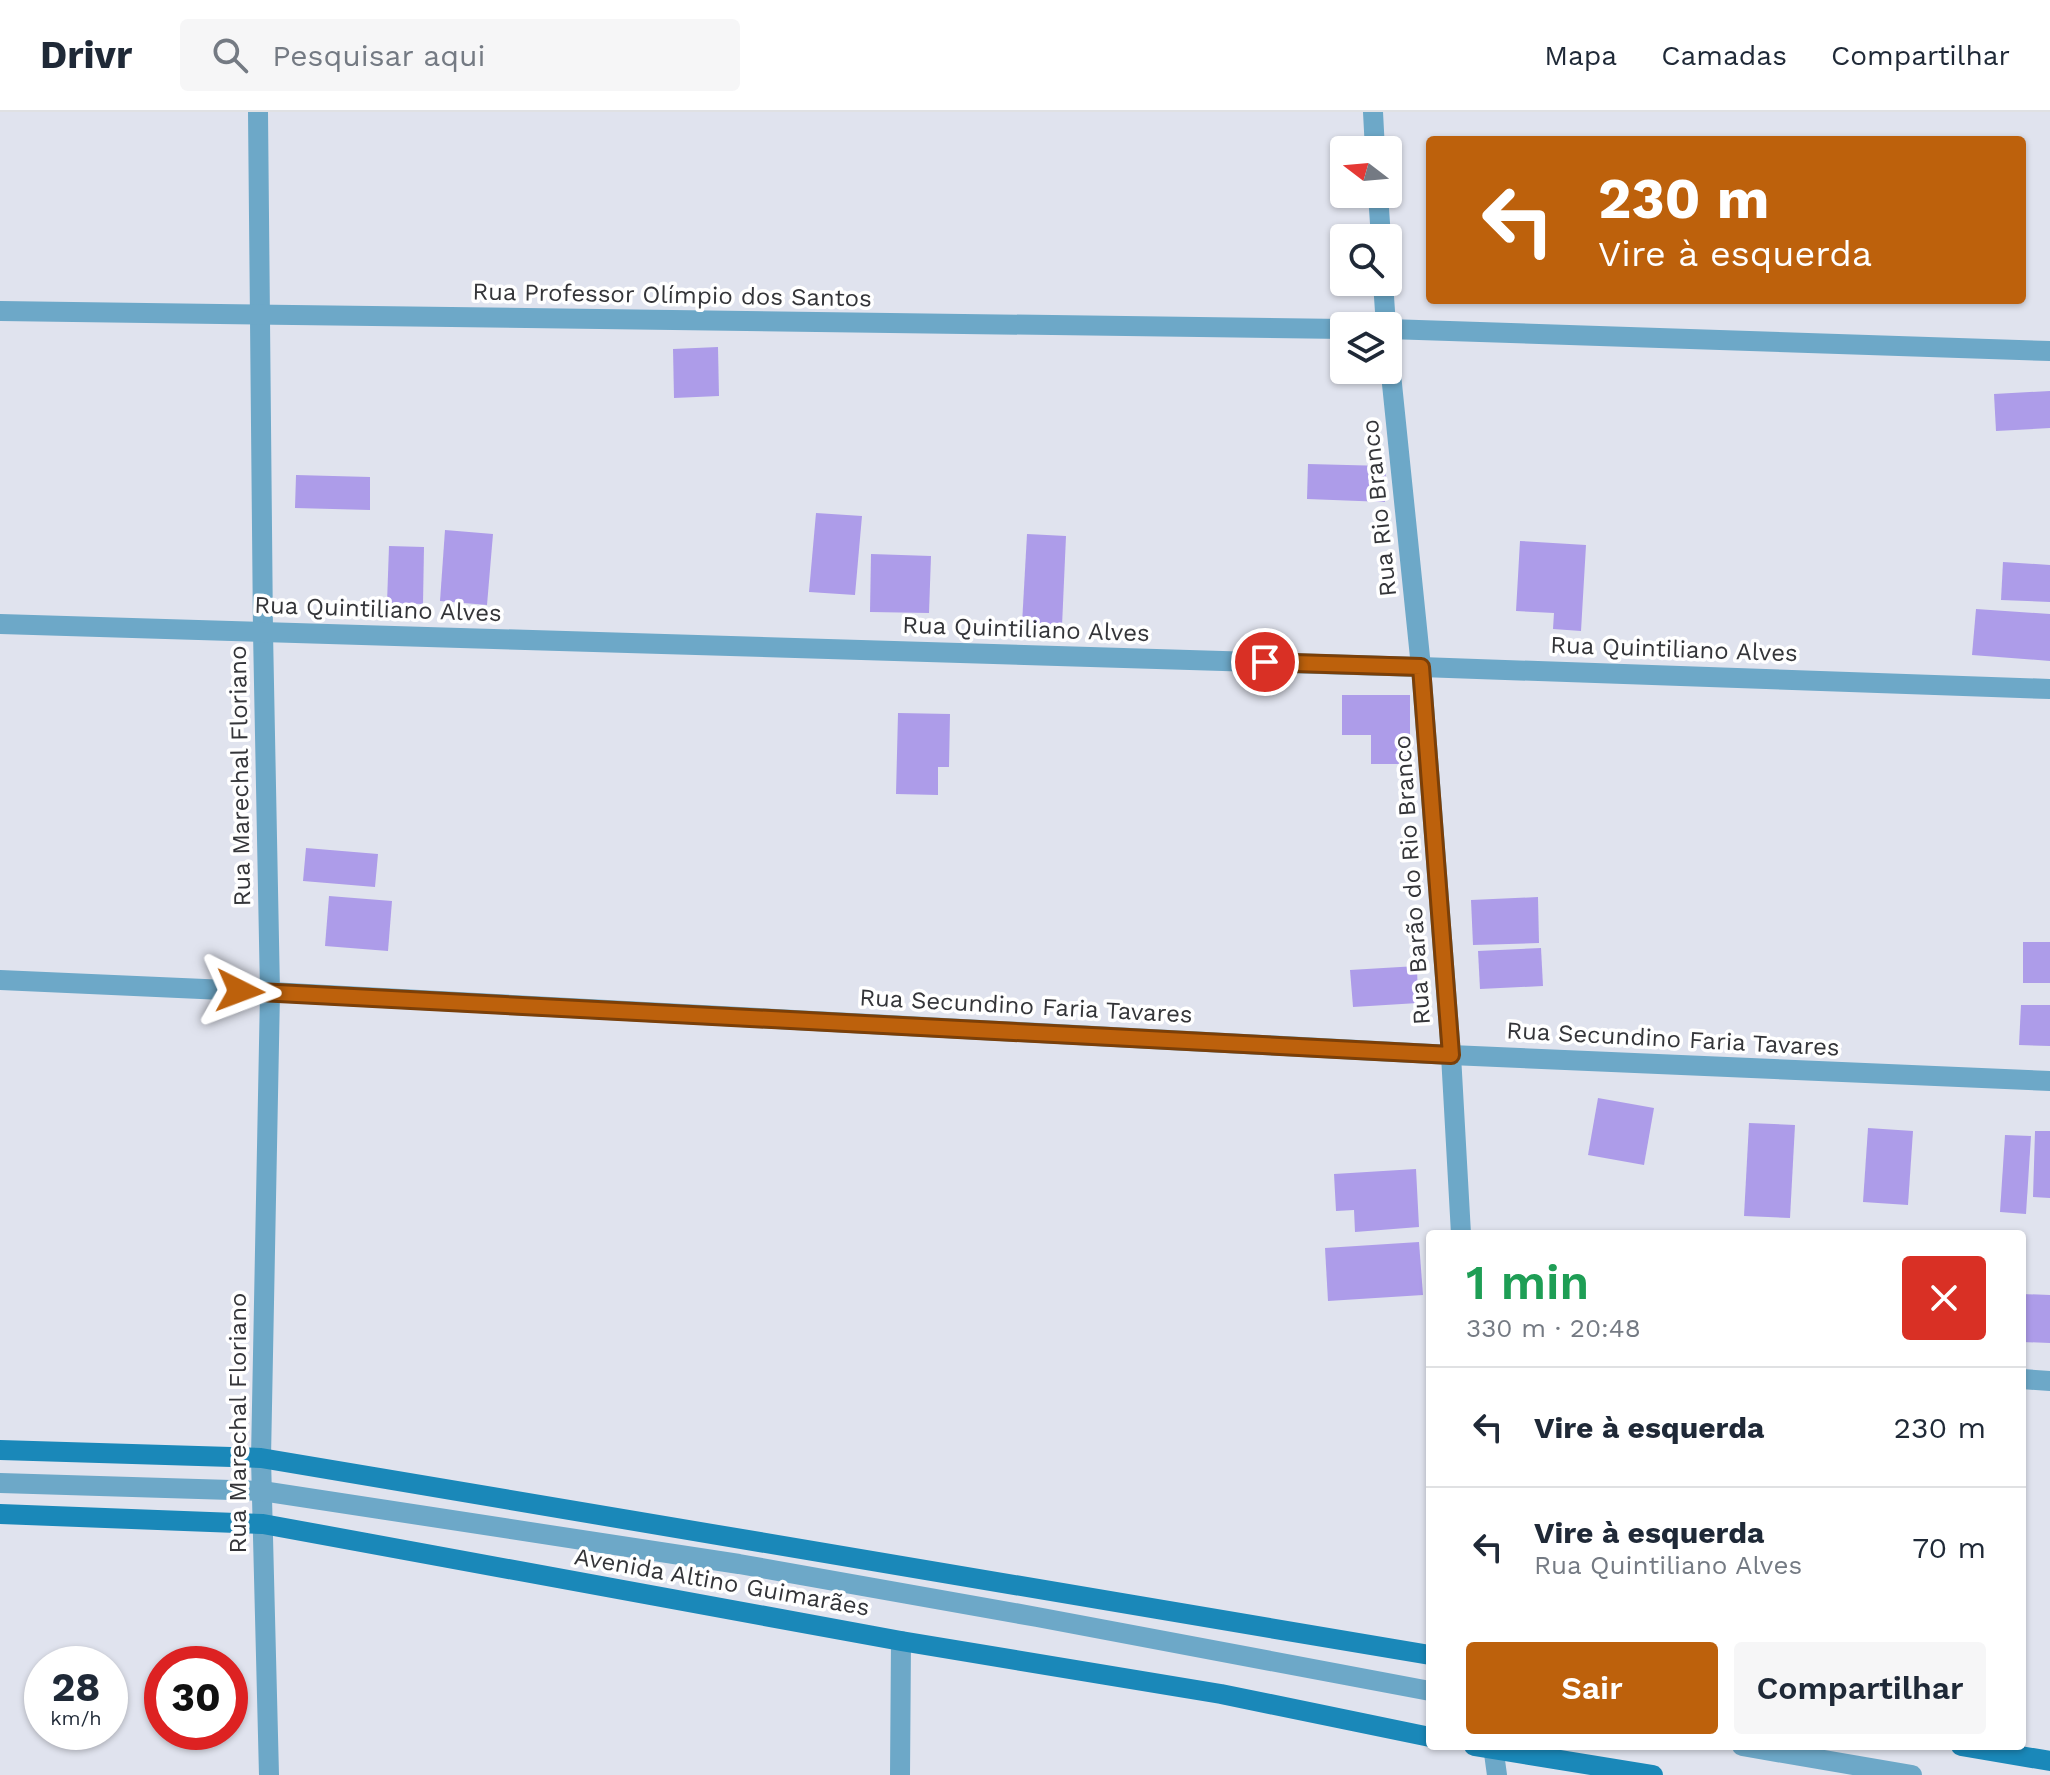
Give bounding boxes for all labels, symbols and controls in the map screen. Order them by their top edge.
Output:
search box [180,19,740,91]
text: Drivr [40,33,132,77]
icon: search [208,33,252,77]
text: Pesquisar aqui [272,38,486,73]
text: Mapa [1544,39,1617,72]
text: Camadas [1661,39,1787,72]
text: Compartilhar [1831,39,2010,72]
north arrow [1330,136,1402,208]
map controls [1330,136,1402,384]
text: 230 m [1598,166,1769,232]
icon: left [1466,168,1570,272]
button: search [1330,224,1402,296]
text: Vire à esquerda [1598,233,1872,275]
street label: Rua Professor Olímpio dos Santos [472,278,872,312]
button: layers [1330,312,1402,384]
street label: Rua Rio Branco [1356,418,1402,598]
street label: Rua Quintiliano Alves [254,591,502,627]
street label: Rua Quintiliano Alves [902,611,1150,647]
pin [1231,628,1299,696]
street label: Rua Quintiliano Alves [1550,631,1798,667]
icon: arrive [1243,640,1287,684]
street label: Rua Marechal Floriano [224,645,256,907]
street label: Rua Barão do Rio Branco [1388,734,1436,1026]
position arrow [198,949,282,1033]
street label: Rua Secundino Faria Tavares [859,983,1193,1029]
street label: Rua Secundino Faria Tavares [1506,1016,1840,1062]
text: 1 min [1466,1254,1589,1311]
button: close [1902,1256,1986,1340]
street label: Rua Marechal Floriano [224,1293,252,1553]
text: 330 m · 20:48 [1466,1313,1641,1343]
icon: left [1466,1405,1510,1449]
text: Vire à esquerda [1534,1410,1764,1445]
text: 230 m [1894,1410,1986,1445]
text: Vire à esquerda [1534,1515,1764,1550]
icon: left [1466,1525,1510,1569]
text: 70 m [1912,1530,1986,1565]
street label: Avenida Altino Guimarães [572,1542,872,1622]
text: Rua Quintiliano Alves [1534,1550,1802,1580]
button: Sair [1466,1642,1718,1734]
button: Compartilhar [1734,1642,1986,1734]
speed limit sign: 30 [144,1646,248,1750]
text: 28 [52,1664,100,1711]
text: km/h [50,1706,102,1730]

